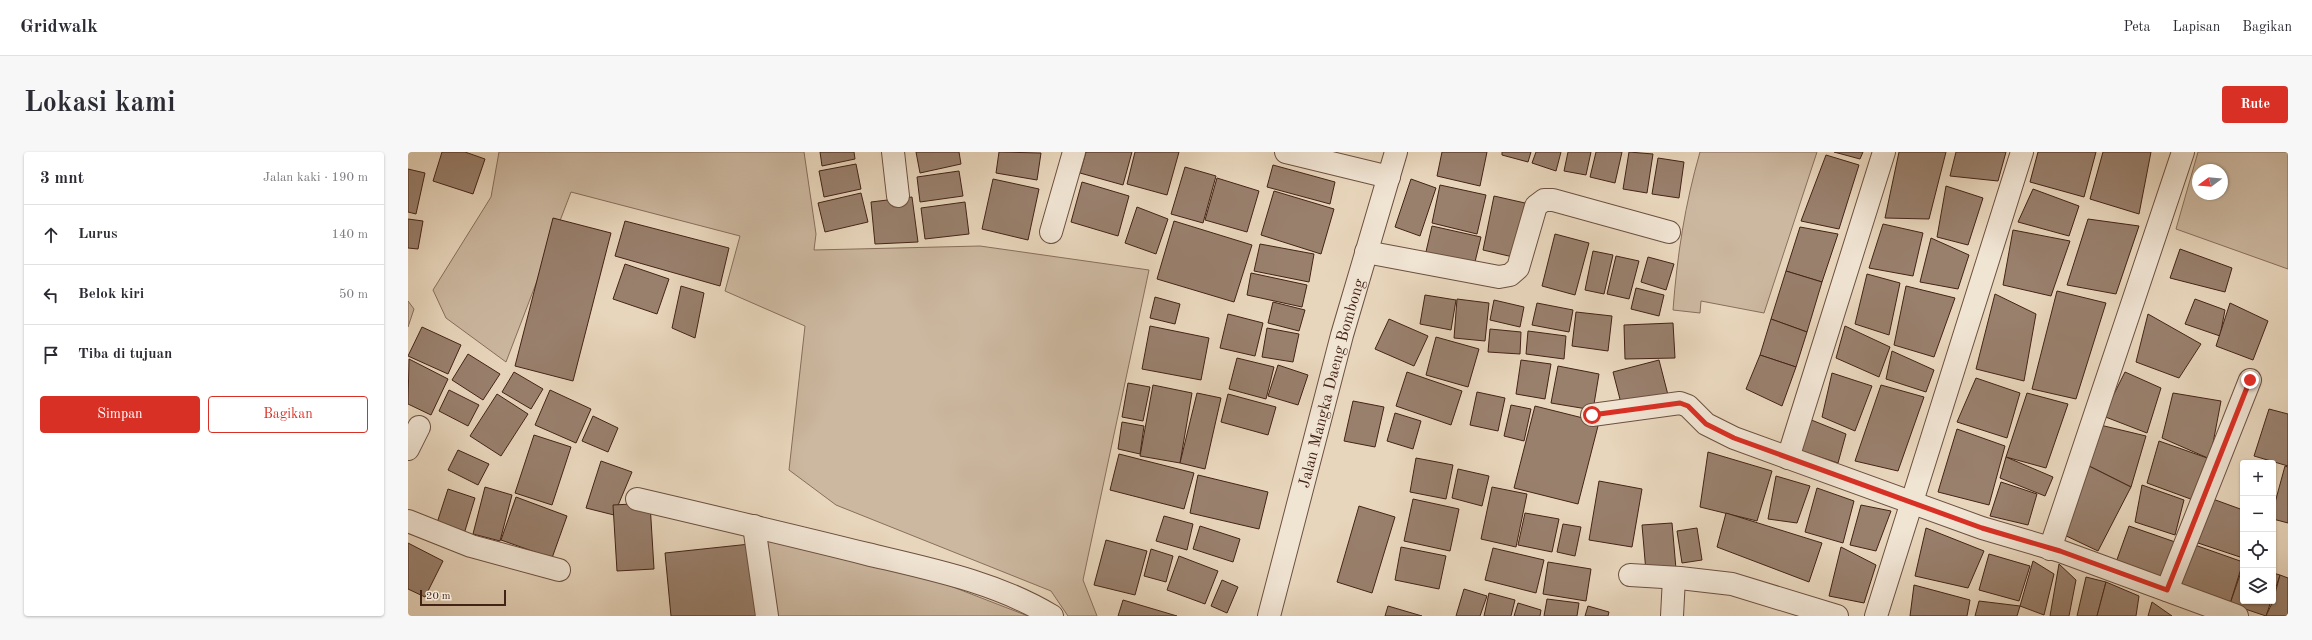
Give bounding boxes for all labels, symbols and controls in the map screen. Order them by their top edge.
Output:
text: Gridwalk [20,18,98,37]
text: Peta [2123,20,2150,34]
text: Lapisan [2172,20,2220,34]
text: Bagikan [2242,20,2292,34]
button: Rute [2222,86,2288,123]
text: Lokasi kami [24,90,176,118]
north arrow [2192,164,2228,200]
text: 3 mnt [40,170,84,187]
text: Jalan kaki · 190 m [263,171,368,184]
icon: ahead [40,224,62,246]
text: Lurus [78,227,118,242]
text: 140 m [331,228,368,241]
street label: Jalan Mangka Daeng Bombong [1297,277,1368,490]
icon: left [40,284,62,306]
text: Belok kiri [78,287,144,302]
text: 50 m [339,288,368,301]
icon: arrive [40,344,62,366]
text: Tiba di tujuan [78,347,172,362]
route end [2241,371,2259,389]
button: Simpan [40,396,200,433]
button: Bagikan [208,396,368,433]
route start [1583,406,1601,424]
map controls [2240,460,2276,604]
button: + [2240,460,2276,496]
button: − [2240,496,2276,532]
button: locate [2240,532,2276,568]
button: layers [2240,568,2276,604]
scale bar [420,588,506,607]
text: 20 m [426,591,451,602]

